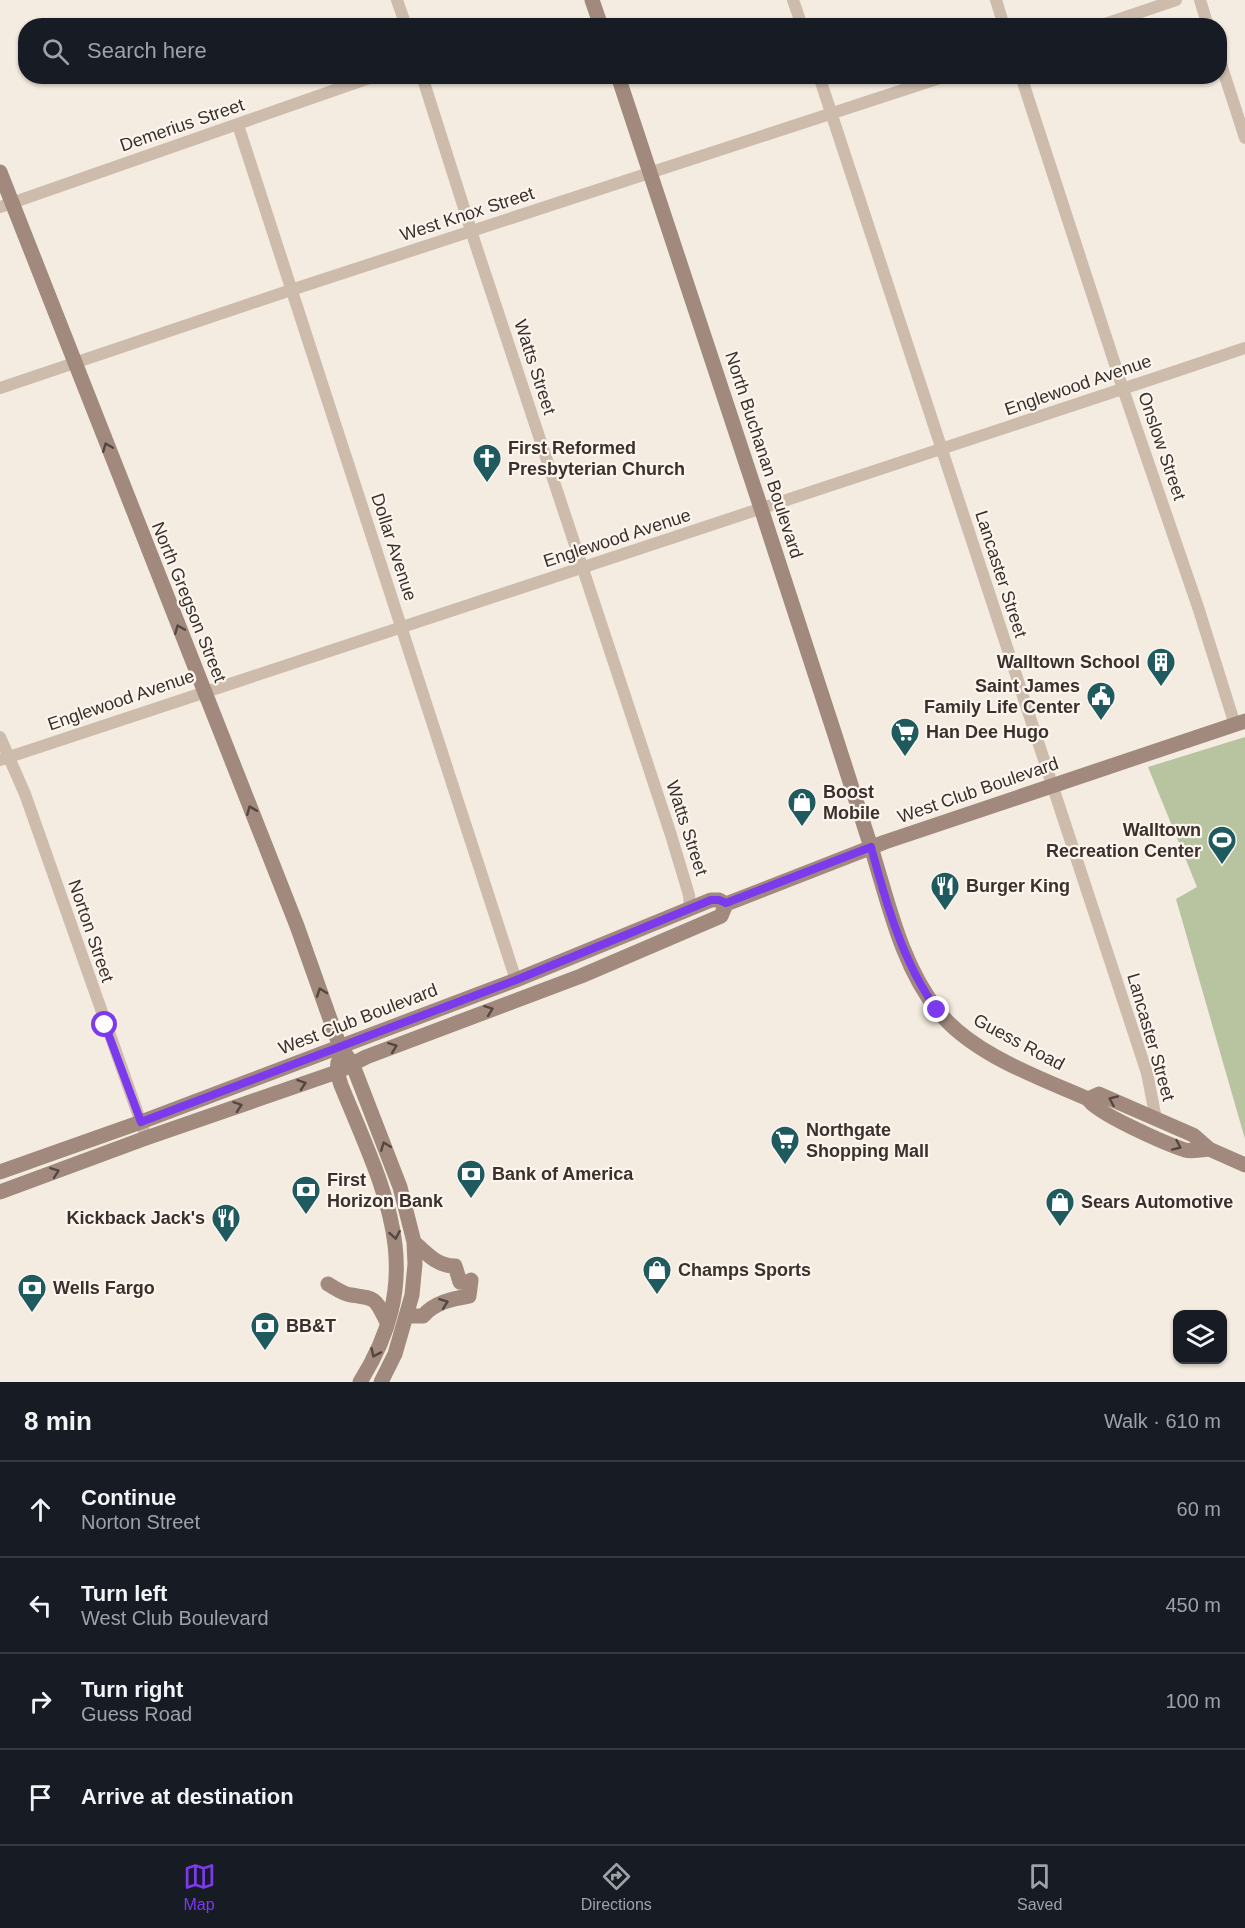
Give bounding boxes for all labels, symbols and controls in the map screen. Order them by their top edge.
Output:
search box [18,18,1227,84]
icon: search [39,35,72,68]
text: Search here [87,38,207,63]
street label: Demerius Street [117,94,247,156]
street label: West Knox Street [397,183,537,245]
street label: Watts Street [510,317,560,417]
street label: North Buchanan Boulevard [721,349,807,561]
street label: Englewood Avenue [1002,351,1154,419]
street label: Onslow Street [1134,389,1190,503]
place label: First Reformed Presbyterian Church [508,438,685,479]
church icon: First Reformed Presbyterian Church [471,442,503,484]
one-way arrow [102,443,114,454]
street label: Dollar Avenue [367,491,421,603]
street label: Englewood Avenue [541,505,693,571]
street label: Lancaster Street [971,508,1031,640]
street label: North Gregson Street [148,519,230,685]
one-way arrow [174,624,186,635]
building icon: Walltown School [1145,646,1177,688]
place label: Walltown School [997,652,1140,672]
street label: Englewood Avenue [45,666,197,734]
place label: Saint James Family Life Center [924,676,1080,717]
public building icon: Saint James Family Life Center [1085,680,1117,722]
supermarket icon: Han Dee Hugo [889,716,921,758]
place label: Han Dee Hugo [926,722,1049,742]
street label: West Club Boulevard [895,753,1061,827]
street label: Watts Street [662,778,712,878]
place label: Boost Mobile [823,782,880,823]
shop icon: Boost Mobile [786,786,818,828]
one-way arrow [246,805,258,816]
place label: Walltown Recreation Center [1046,820,1201,861]
sports icon: Walltown Recreation Center [1206,824,1238,866]
restaurant icon: Burger King [929,870,961,912]
place label: Burger King [966,876,1070,896]
street label: Norton Street [64,877,118,985]
street label: Lancaster Street [1123,971,1179,1103]
street label: West Club Boulevard [276,979,440,1059]
one-way arrow [315,987,328,998]
route end [923,996,949,1022]
one-way arrow [483,1005,494,1018]
street label: Guess Road [970,1010,1068,1074]
route start [91,1011,117,1037]
one-way arrow [387,1041,398,1054]
one-way arrow [296,1079,307,1091]
one-way arrow [1108,1096,1119,1108]
one-way arrow [232,1101,243,1114]
place label: Northgate Shopping Mall [806,1120,929,1161]
supermarket icon: Northgate Shopping Mall [769,1124,801,1166]
one-way arrow [1170,1139,1181,1151]
one-way arrow [379,1141,392,1152]
bank icon: Bank of America [455,1158,487,1200]
place label: Bank of America [492,1164,634,1184]
one-way arrow [49,1167,60,1179]
place label: First Horizon Bank [327,1170,444,1211]
bank icon: First Horizon Bank [290,1174,322,1216]
shop icon: Sears Automotive [1044,1186,1076,1228]
place label: Sears Automotive [1081,1192,1233,1212]
restaurant icon: Kickback Jack's [210,1202,242,1244]
place label: Kickback Jack's [67,1208,205,1228]
one-way arrow [388,1230,400,1240]
shop icon: Champs Sports [641,1254,673,1296]
place label: Champs Sports [678,1260,811,1280]
bank icon: Wells Fargo [16,1272,48,1314]
place label: Wells Fargo [53,1278,155,1298]
one-way arrow [438,1297,449,1310]
bank icon: BB&T [249,1310,281,1352]
map controls [1173,1310,1227,1364]
button: layers [1173,1310,1227,1364]
place label: BB&T [286,1316,336,1336]
one-way arrow [370,1347,382,1358]
text: 8 min [24,1406,92,1436]
text: Walk · 610 m [1104,1410,1221,1432]
text: Continue [81,1485,176,1510]
icon: ahead [24,1493,57,1526]
text: 60 m [1177,1498,1221,1520]
text: Norton Street [81,1511,200,1533]
text: Turn left [81,1581,167,1606]
icon: left [24,1589,57,1622]
text: 450 m [1165,1594,1221,1616]
text: West Club Boulevard [81,1607,269,1629]
text: Turn right [81,1677,183,1702]
icon: right [24,1685,57,1718]
text: 100 m [1165,1690,1221,1712]
text: Guess Road [81,1703,192,1725]
icon: arrive [24,1781,57,1814]
text: Arrive at destination [81,1784,294,1809]
tab: Map [183,1860,216,1914]
tab: Directions [581,1860,652,1914]
tab: Saved [1017,1860,1062,1914]

